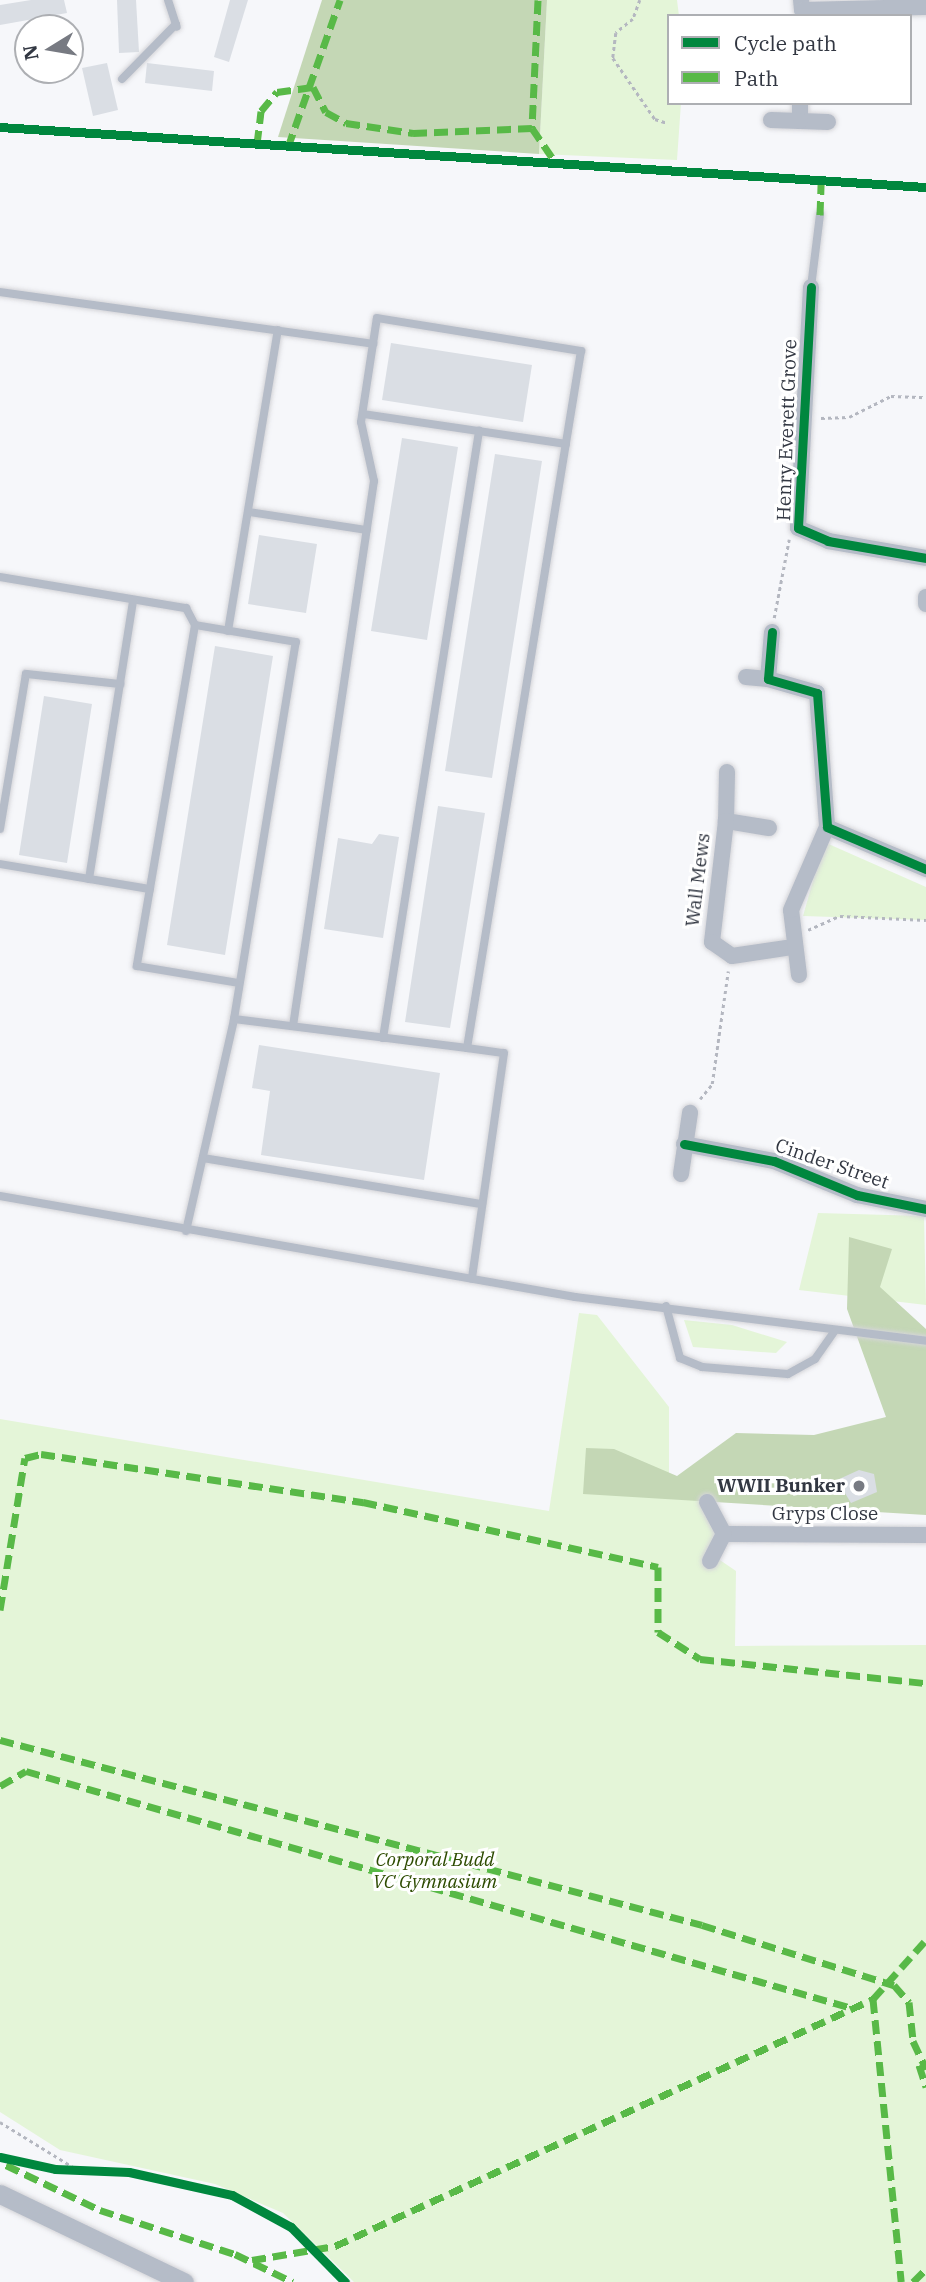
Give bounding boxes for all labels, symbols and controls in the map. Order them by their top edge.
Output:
north arrow [14,14,84,84]
legend [667,14,912,105]
text: Cycle path [734,29,837,57]
text: N [17,43,44,62]
text: Path [734,64,779,92]
street label: Henry Everett Grove [772,339,802,521]
street label: Wall Mews [681,832,715,928]
street label: Cinder Street [772,1134,892,1194]
place label: WWII Bunker [717,1475,845,1497]
marker: WWII Bunker [851,1478,867,1494]
street label: Gryps Close [772,1503,878,1525]
park label: Corporal Budd VC Gymnasium [373,1849,497,1893]

